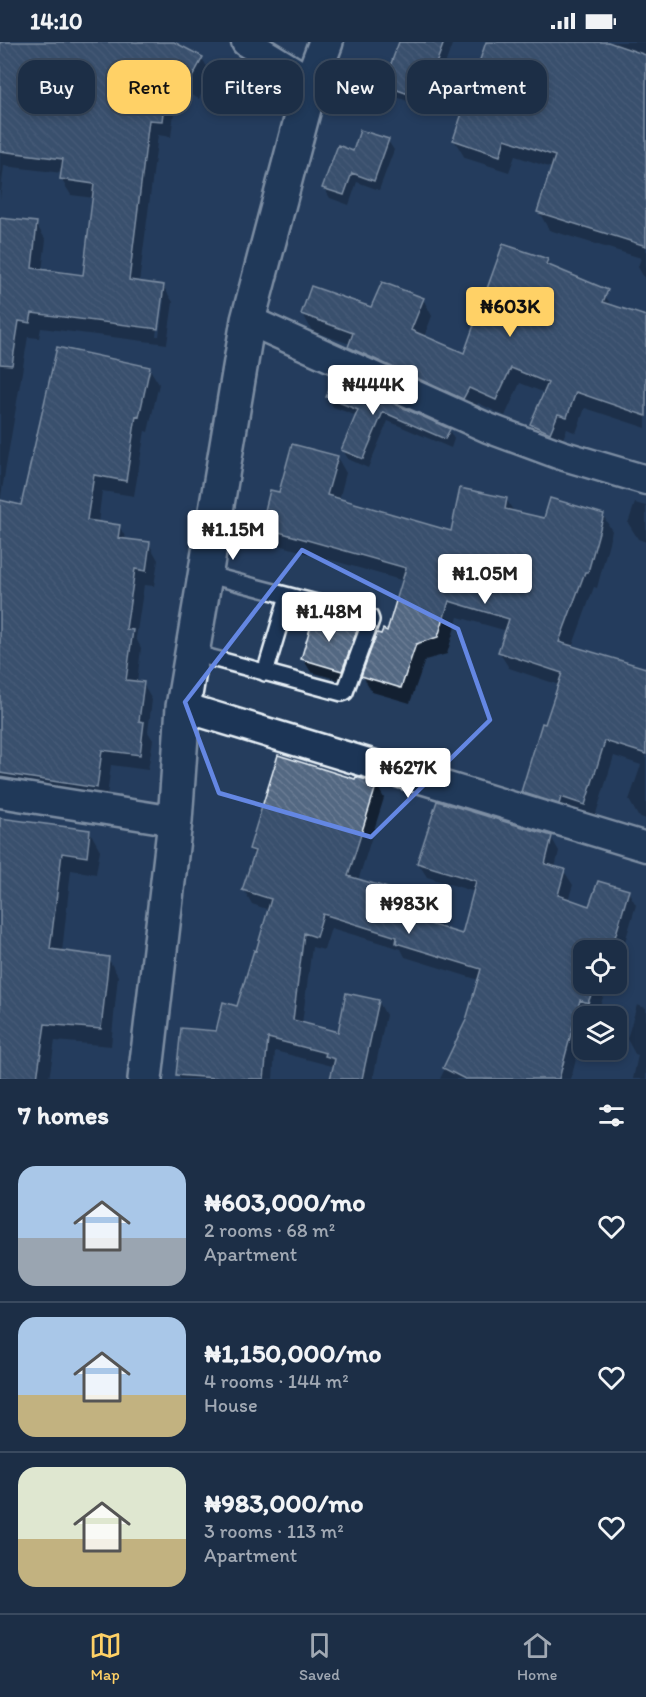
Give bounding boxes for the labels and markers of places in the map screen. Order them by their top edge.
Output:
pin: ₦603K [468,287,552,338]
pin: ₦444K [331,365,415,416]
pin: ₦1.15M [184,510,282,561]
pin: ₦1.05M [436,554,534,605]
pin: ₦1.48M [280,592,378,643]
pin: ₦627K [366,748,450,799]
pin: ₦983K [367,884,451,935]

